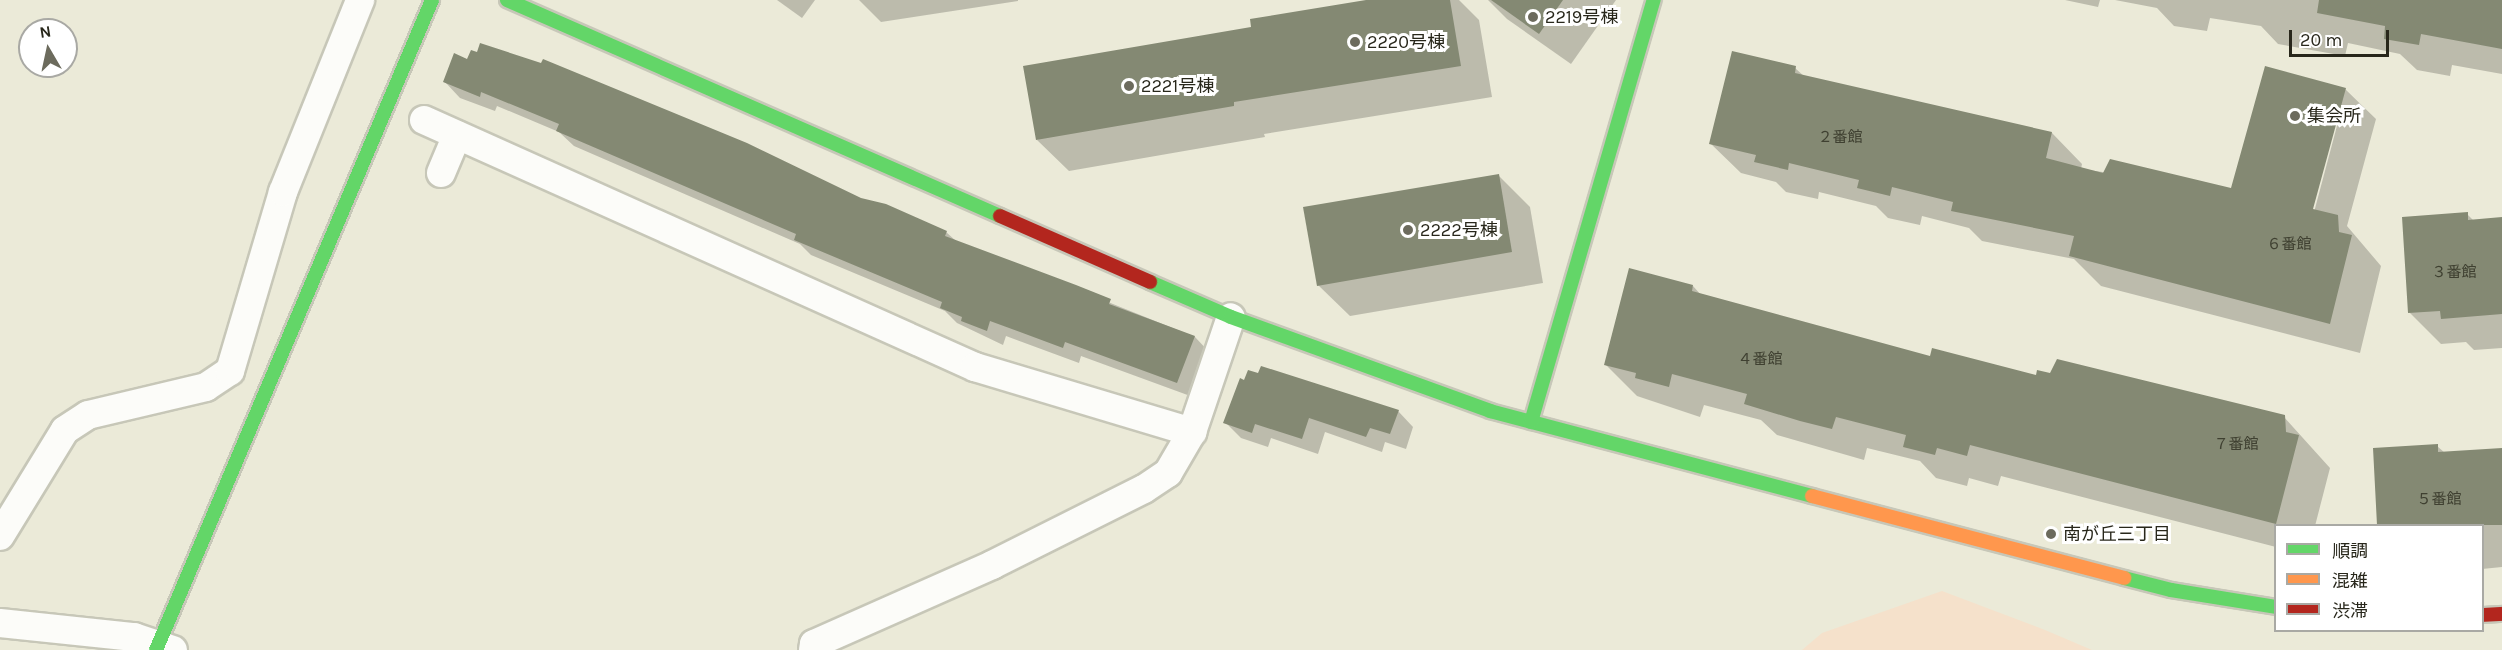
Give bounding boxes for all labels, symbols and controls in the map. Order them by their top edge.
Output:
place label: 2219号棟 [1545,6,1618,28]
marker: 2219号棟 [1526,10,1540,24]
north arrow [18,18,78,78]
scale bar [2292,18,2392,56]
text: N [38,21,53,42]
text: 20 m [2300,29,2342,51]
place label: 2220号棟 [1367,31,1445,53]
marker: 2220号棟 [1348,35,1362,49]
place label: 2221号棟 [1141,75,1214,97]
marker: 2221号棟 [1122,79,1136,93]
place label: 集会所 [2307,105,2361,127]
marker: 集会所 [2288,109,2302,123]
house number: ２番館 [1818,129,1862,147]
place label: 2222号棟 [1420,219,1498,241]
marker: 2222号棟 [1401,223,1415,237]
house number: ６番館 [2267,236,2311,254]
house number: ３番館 [2432,264,2476,282]
house number: ４番館 [1738,351,1782,369]
house number: ７番館 [2214,436,2258,454]
house number: ５番館 [2417,491,2461,509]
place label: 南が丘三丁目 [2063,523,2171,545]
legend [2274,524,2484,632]
marker: 南が丘三丁目 [2044,527,2058,541]
text: 順調 [2332,540,2368,562]
text: 混雑 [2332,570,2368,592]
text: 渋滞 [2332,600,2368,622]

